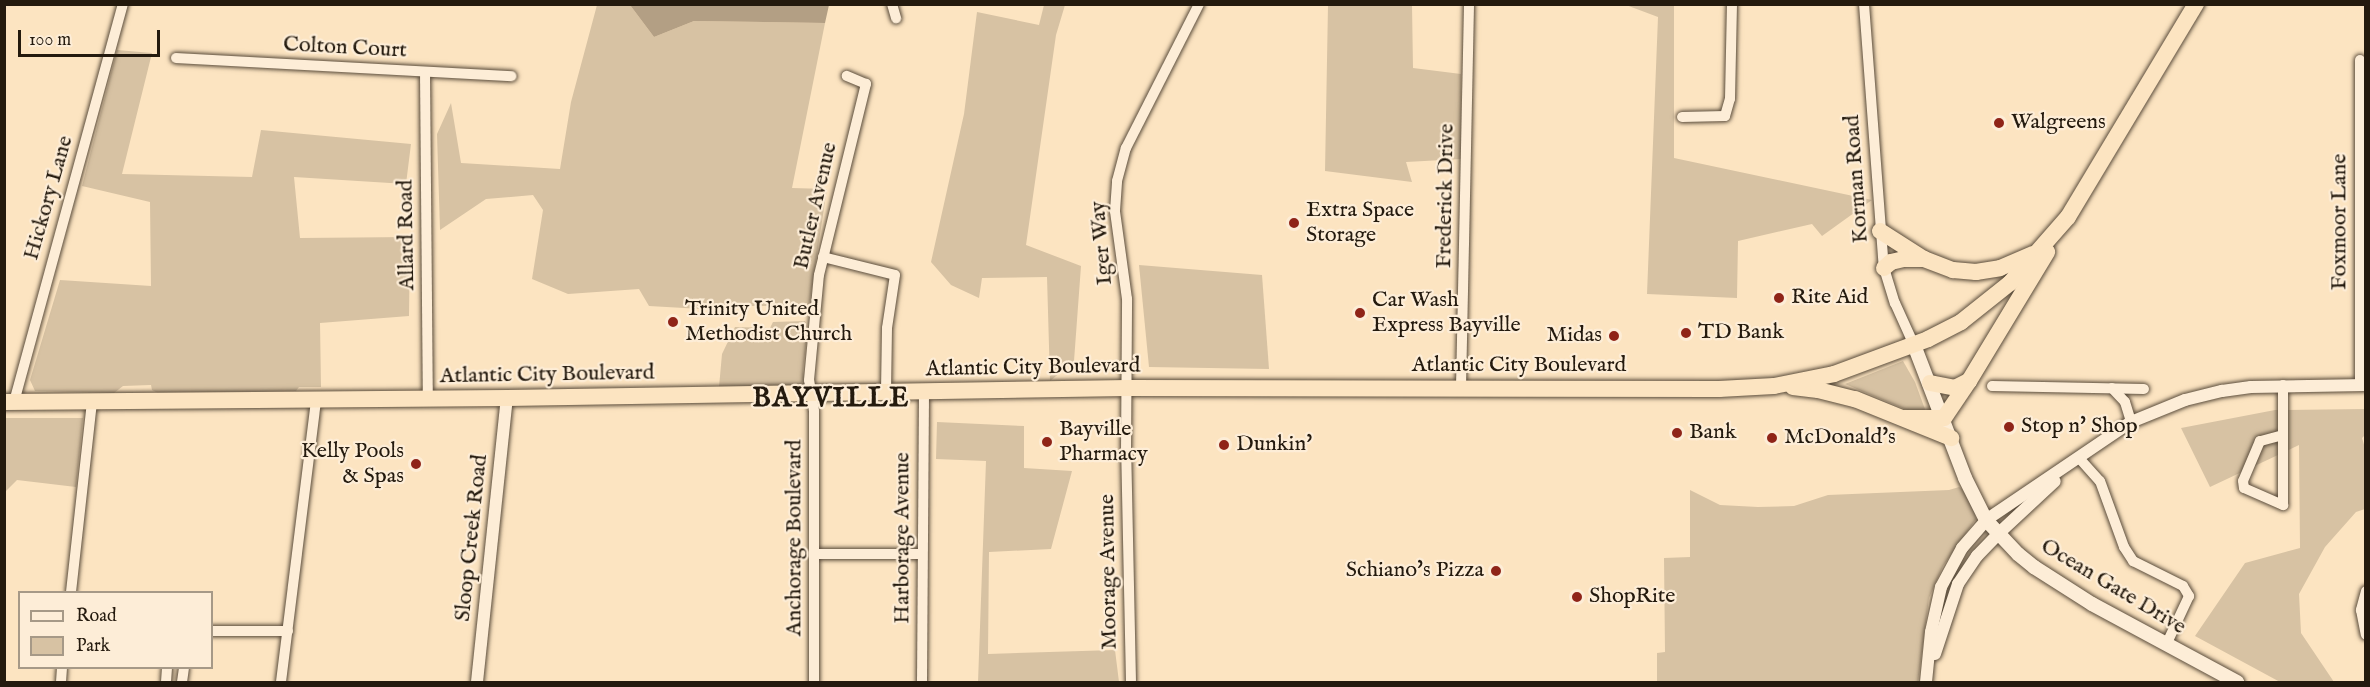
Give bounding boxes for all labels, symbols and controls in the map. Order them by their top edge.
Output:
scale bar [21,18,164,56]
text: 100 m [29,29,71,52]
street label: Colton Court [282,32,408,64]
place label: Walgreens [2011,110,2106,136]
street label: Korman Road [1839,114,1875,244]
marker: Walgreens [1992,116,2006,130]
street label: Frederick Drive [1432,123,1460,269]
street label: Hickory Lane [19,133,79,263]
street label: Butler Avenue [789,140,843,272]
street label: Foxmoor Lane [2327,154,2353,290]
street label: Allard Road [393,179,421,291]
place label: Extra Space Storage [1306,197,1414,248]
street label: Iger Way [1085,200,1119,286]
marker: Extra Space Storage [1287,216,1301,230]
place label: Rite Aid [1791,285,1868,311]
place label: Car Wash Express Bayville [1372,287,1521,338]
marker: Rite Aid [1772,291,1786,305]
place label: Trinity United Methodist Church [685,296,852,348]
marker: Car Wash Express Bayville [1353,306,1367,320]
marker: Trinity United Methodist Church [666,315,680,329]
place label: TD Bank [1698,320,1784,346]
place label: Midas [1547,323,1602,349]
marker: TD Bank [1679,326,1693,340]
marker: Midas [1607,329,1621,343]
street label: Atlantic City Boulevard [925,353,1141,383]
street label: Atlantic City Boulevard [1412,353,1626,379]
street label: Atlantic City Boulevard [439,360,655,390]
district label: BAYVILLE [752,382,910,416]
place label: Stop n' Shop [2021,414,2138,440]
place label: Bayville Pharmacy [1059,416,1148,468]
place label: Bank [1689,420,1737,446]
marker: Stop n' Shop [2002,420,2016,434]
place label: McDonald's [1784,425,1896,451]
marker: Bank [1670,426,1684,440]
marker: McDonald's [1765,431,1779,445]
place label: Dunkin' [1236,432,1312,458]
marker: Bayville Pharmacy [1040,435,1054,449]
place label: Kelly Pools & Spas [301,438,404,490]
marker: Dunkin' [1217,438,1231,452]
street label: Anchorage Boulevard [782,440,808,636]
street label: Harborage Avenue [890,452,916,624]
street label: Sloop Creek Road [450,453,494,623]
marker: Kelly Pools & Spas [409,457,423,471]
street label: Moorage Avenue [1094,494,1124,650]
street label: Ocean Gate Drive [2036,533,2190,641]
place label: Schiano's Pizza [1346,558,1484,584]
marker: Schiano's Pizza [1489,564,1503,578]
place label: ShopRite [1589,584,1675,610]
marker: ShopRite [1570,590,1584,604]
legend [18,591,213,669]
text: Road [76,605,117,628]
text: Park [76,635,110,658]

